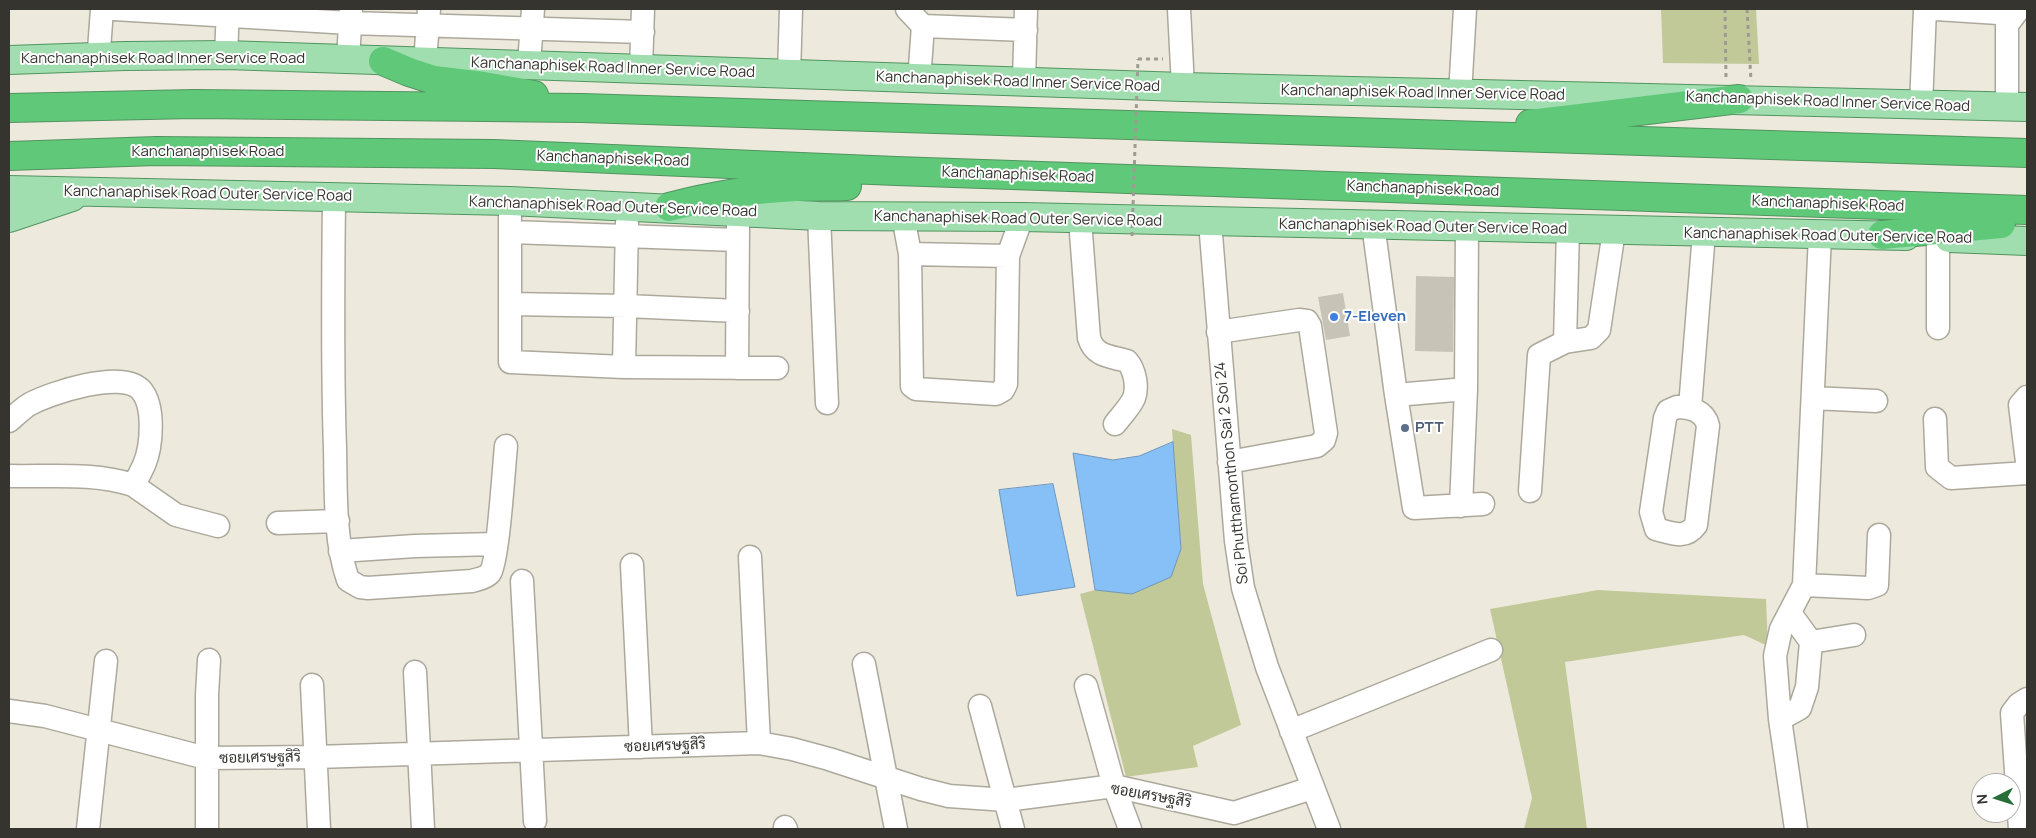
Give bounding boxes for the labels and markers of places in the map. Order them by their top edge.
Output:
place label: 7-Eleven [1344,308,1406,326]
marker: 7-Eleven [1328,311,1340,323]
place label: PTT [1415,419,1444,437]
marker: PTT [1399,422,1411,434]

